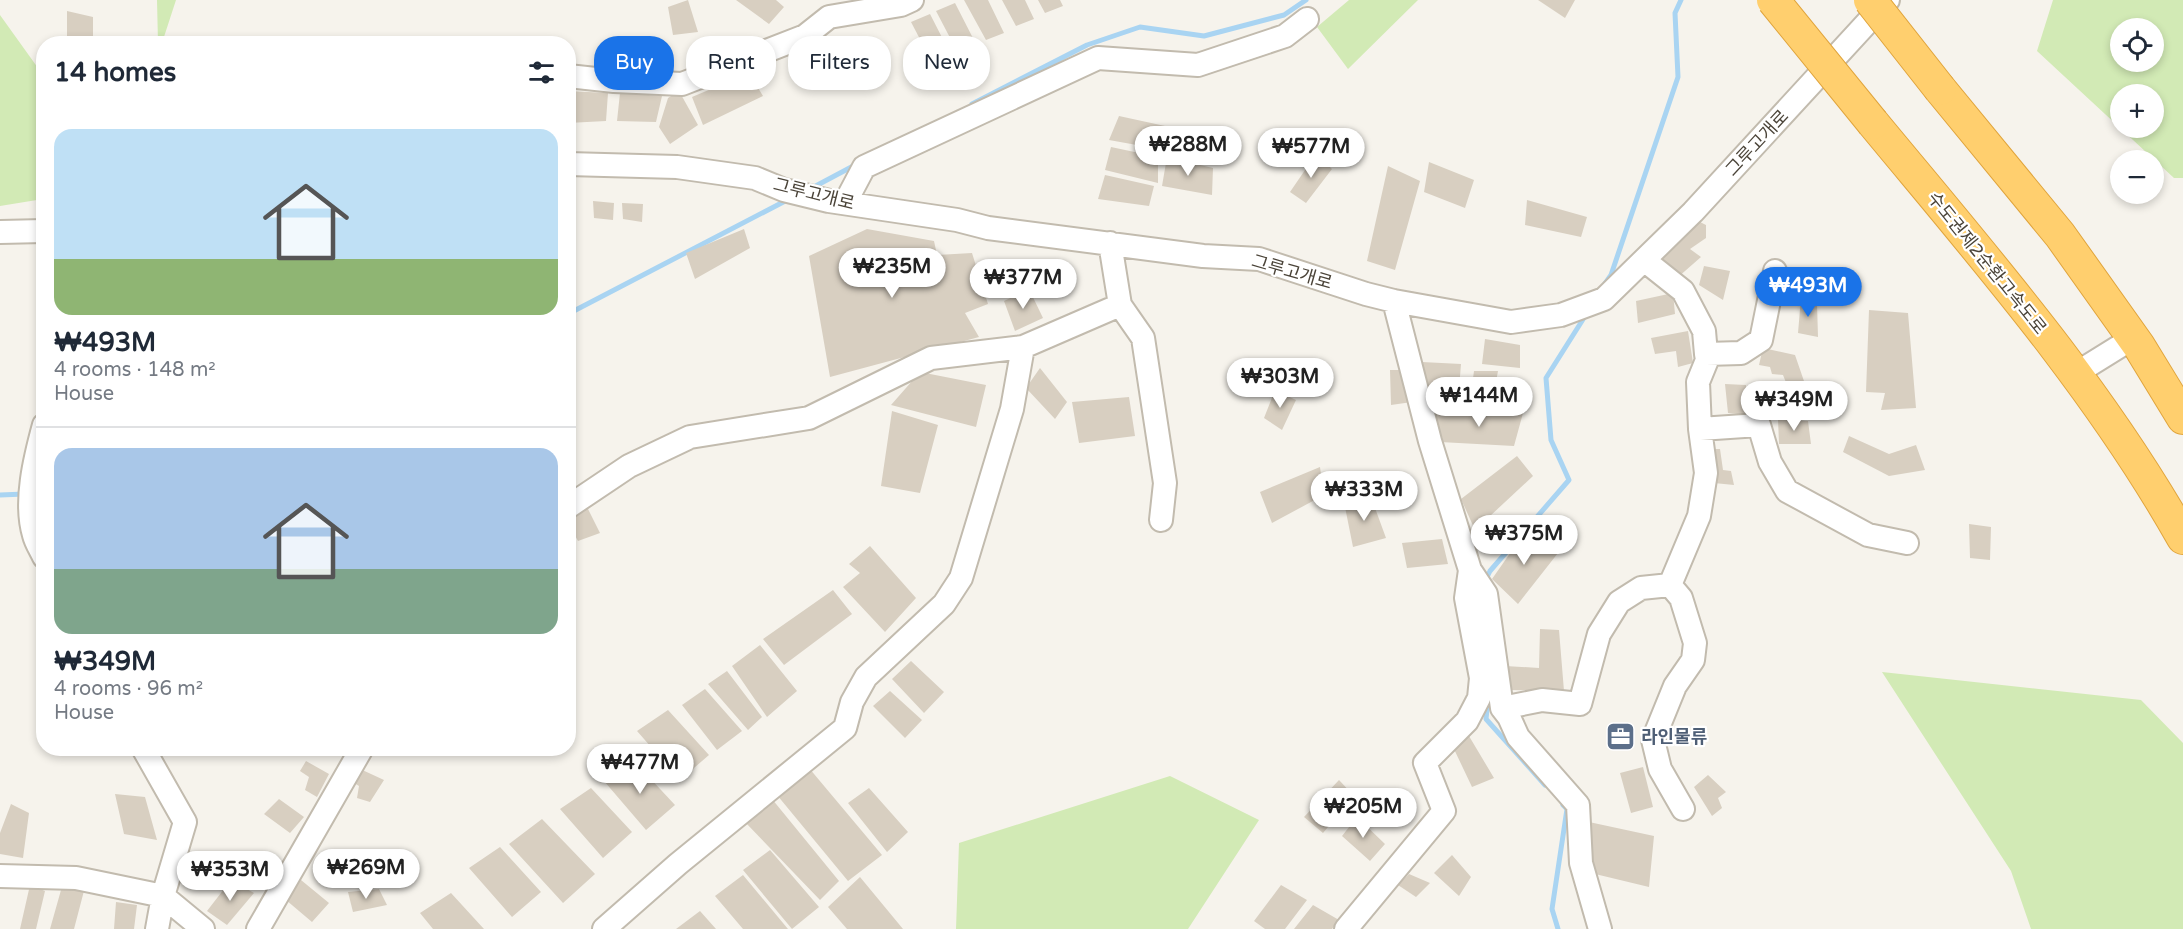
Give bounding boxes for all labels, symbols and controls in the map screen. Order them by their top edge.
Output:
map controls [2110,18,2164,204]
button: locate [2110,18,2164,72]
chip: Buy [594,36,674,90]
chip: Rent [686,36,776,90]
chip: Filters [788,36,891,90]
chip: New [903,36,990,90]
icon: filters [525,56,558,89]
text: 14 homes [54,57,176,88]
button: + [2110,84,2164,138]
street label: 그루고개로 [1721,105,1793,181]
pin: ₩288M [1146,126,1230,177]
pin: ₩577M [1269,128,1353,179]
text: ₩288M [1149,133,1227,157]
text: ₩577M [1272,135,1350,159]
button: − [2110,150,2164,204]
icon: home [252,168,360,276]
street label: 그루고개로 [771,173,857,215]
street label: 수도권제2순환고속도로 [1923,187,2051,339]
pin: ₩235M [850,248,934,299]
street label: 그루고개로 [1249,250,1335,294]
text: ₩235M [853,255,931,279]
pin: ₩377M [981,259,1065,310]
text: ₩377M [984,266,1062,290]
pin: ₩493M [1766,267,1850,318]
text: ₩493M [1769,274,1847,298]
text: ₩493M [54,327,156,358]
text: 4 rooms · 148 m² [54,358,216,382]
pin: ₩303M [1238,358,1322,409]
text: ₩303M [1241,365,1319,389]
pin: ₩144M [1437,377,1521,428]
pin: ₩349M [1752,381,1836,432]
text: House [54,382,114,406]
text: ₩144M [1440,384,1518,408]
text: ₩349M [1755,388,1833,412]
pin: ₩333M [1322,471,1406,522]
text: ₩333M [1325,478,1403,502]
icon: home [252,487,360,595]
pin: ₩375M [1482,515,1566,566]
text: ₩375M [1485,522,1563,546]
text: ₩349M [54,646,156,677]
text: 4 rooms · 96 m² [54,677,203,701]
text: House [54,701,114,725]
office icon: 라인물류 [1604,721,1636,753]
place label: 라인물류 [1641,726,1707,748]
pin: ₩477M [598,744,682,795]
text: ₩477M [601,751,679,775]
pin: ₩205M [1321,788,1405,839]
text: ₩205M [1324,795,1402,819]
pin: ₩269M [324,849,408,900]
pin: ₩353M [188,851,272,902]
text: ₩269M [327,856,405,880]
text: ₩353M [191,858,269,882]

